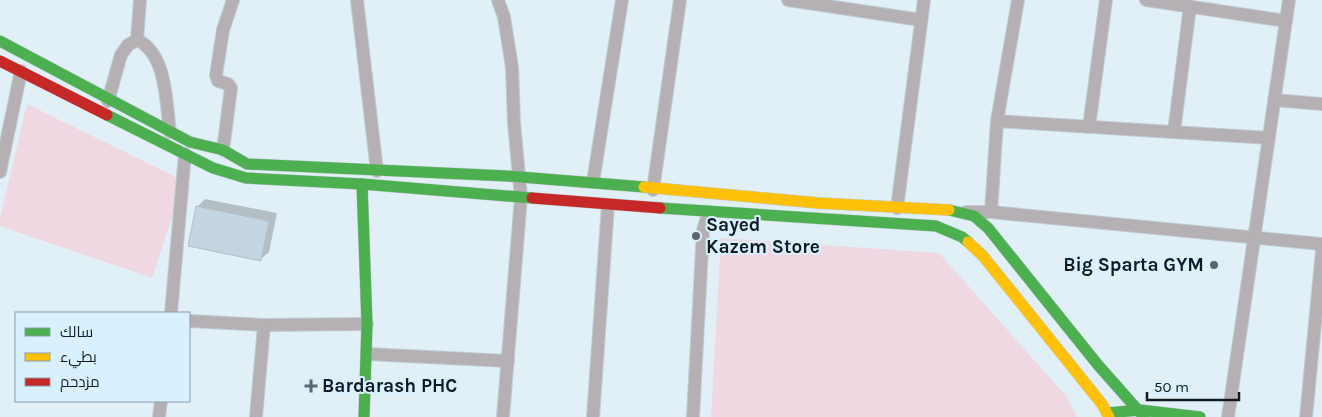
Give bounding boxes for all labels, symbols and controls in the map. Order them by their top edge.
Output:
place label: Sayed Kazem Store [706,214,820,258]
marker: Sayed Kazem Store [690,230,702,242]
place label: Big Sparta GYM [1063,254,1204,276]
marker: Big Sparta GYM [1208,259,1220,271]
legend [15,312,190,402]
text: سالك [60,323,93,341]
text: بطيء [60,348,97,369]
scale bar [1147,370,1240,402]
text: مزدحم [60,373,100,392]
place label: Bardarash PHC [322,375,457,397]
text: 50 m [1154,378,1189,396]
marker: Bardarash PHC [304,379,318,393]

